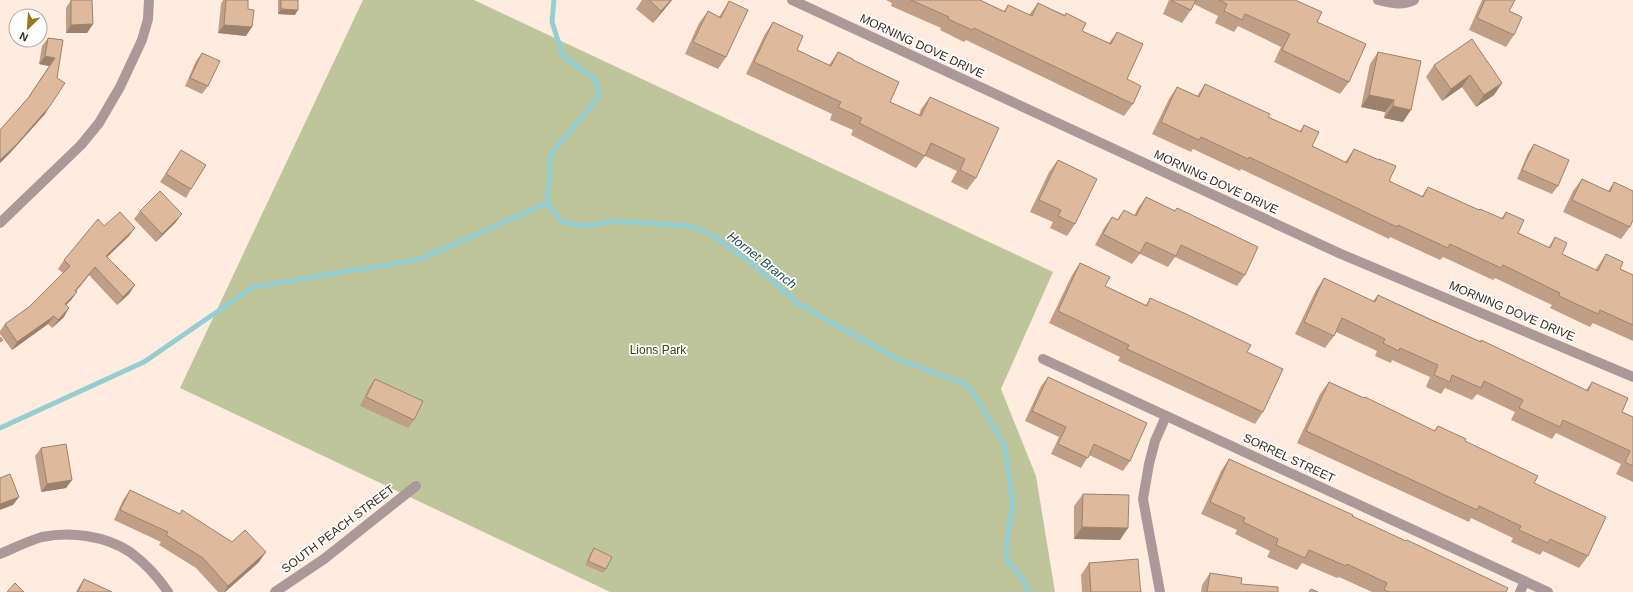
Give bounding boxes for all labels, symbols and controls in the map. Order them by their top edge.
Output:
north arrow [8,8,48,48]
street label: MORNING DOVE DRIVE [858,11,986,81]
text: N [18,30,30,44]
street label: MORNING DOVE DRIVE [1152,147,1280,217]
water label: Hornet Branch [724,228,800,292]
street label: MORNING DOVE DRIVE [1447,278,1577,344]
park label: Lions Park [630,343,687,357]
street label: SORREL STREET [1241,431,1338,486]
street label: SOUTH PEACH STREET [279,482,398,576]

